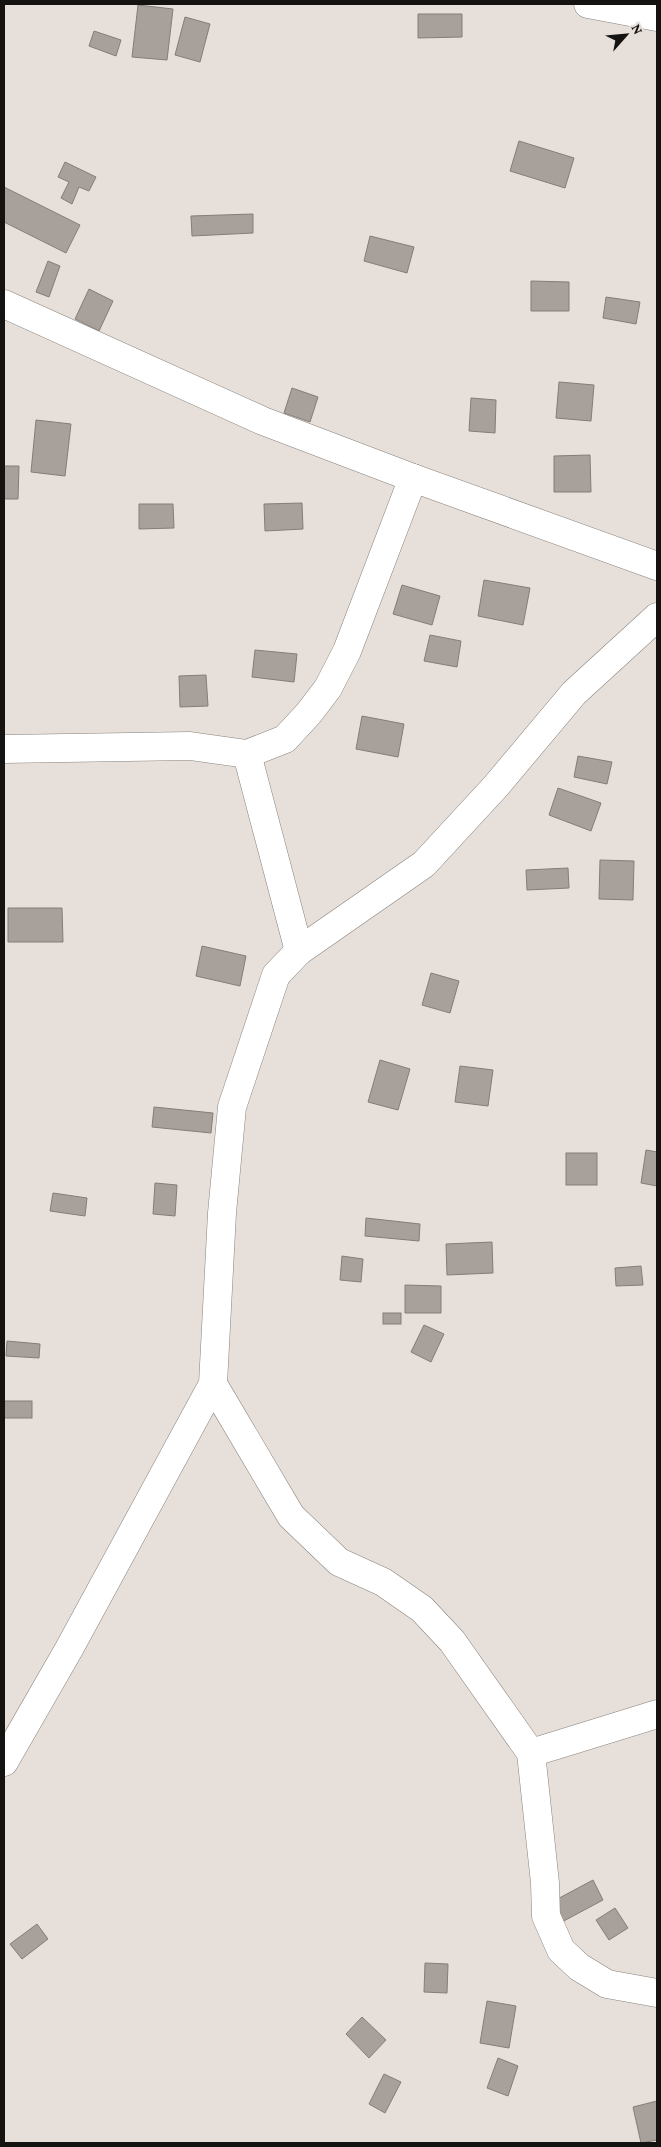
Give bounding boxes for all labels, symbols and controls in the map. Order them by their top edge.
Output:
north arrow [601,10,651,60]
text: N [628,21,647,37]

